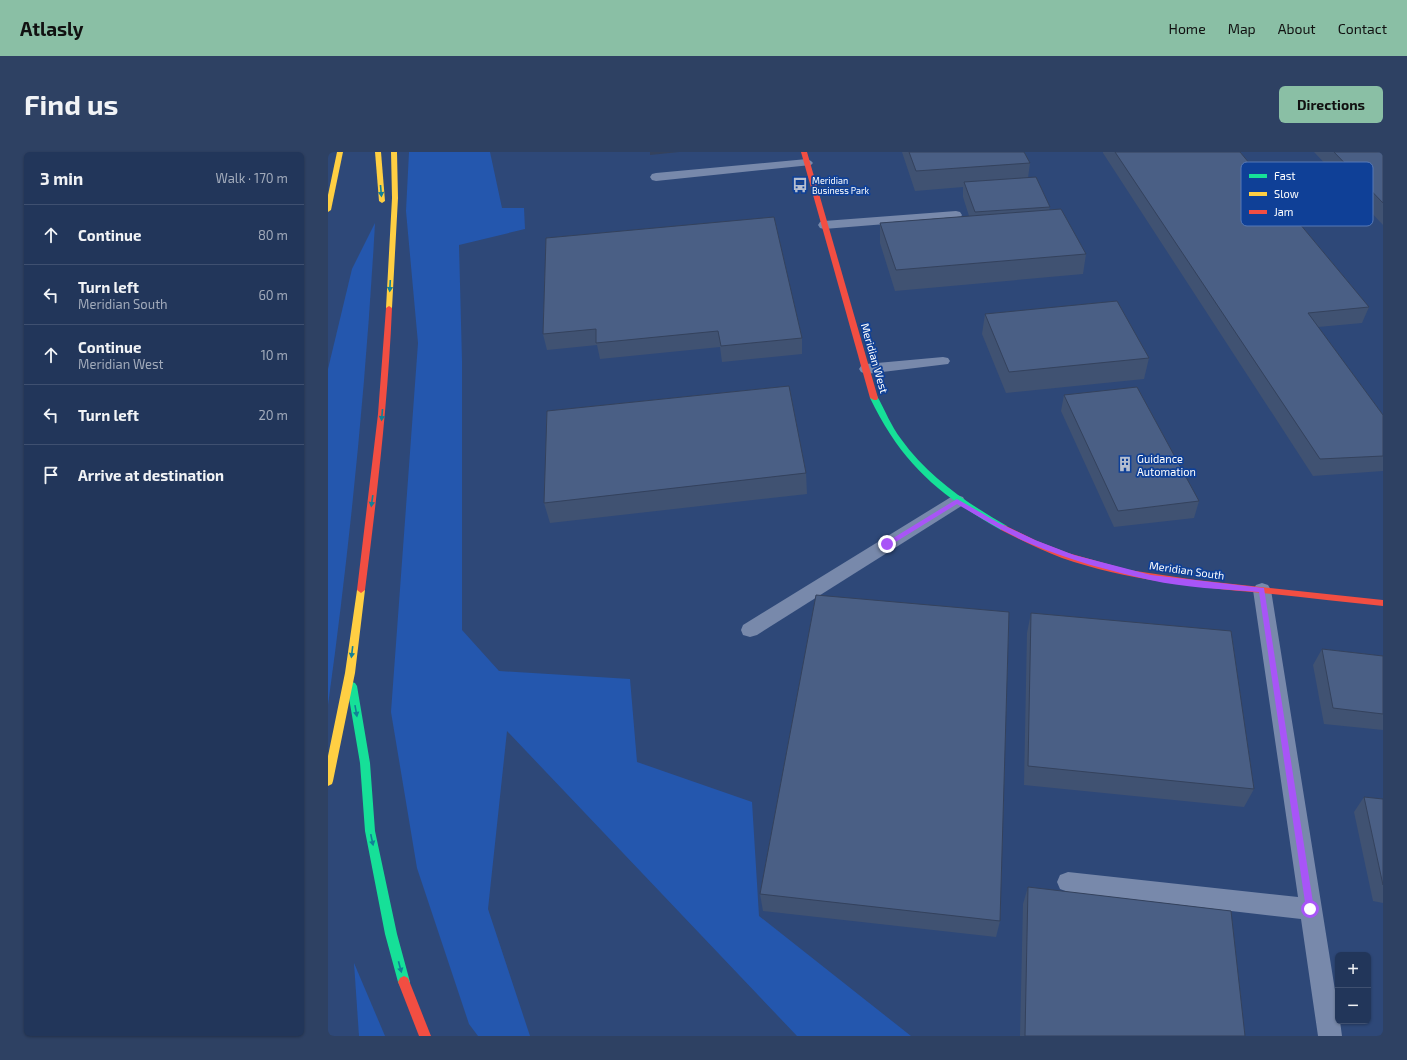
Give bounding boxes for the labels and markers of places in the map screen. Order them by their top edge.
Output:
place label: Meridian Business Park [812,175,870,196]
bus stop icon: Meridian Business Park [791,176,809,194]
place label: Guidance Automation [1137,452,1196,478]
building icon: Guidance Automation [1116,455,1134,473]

